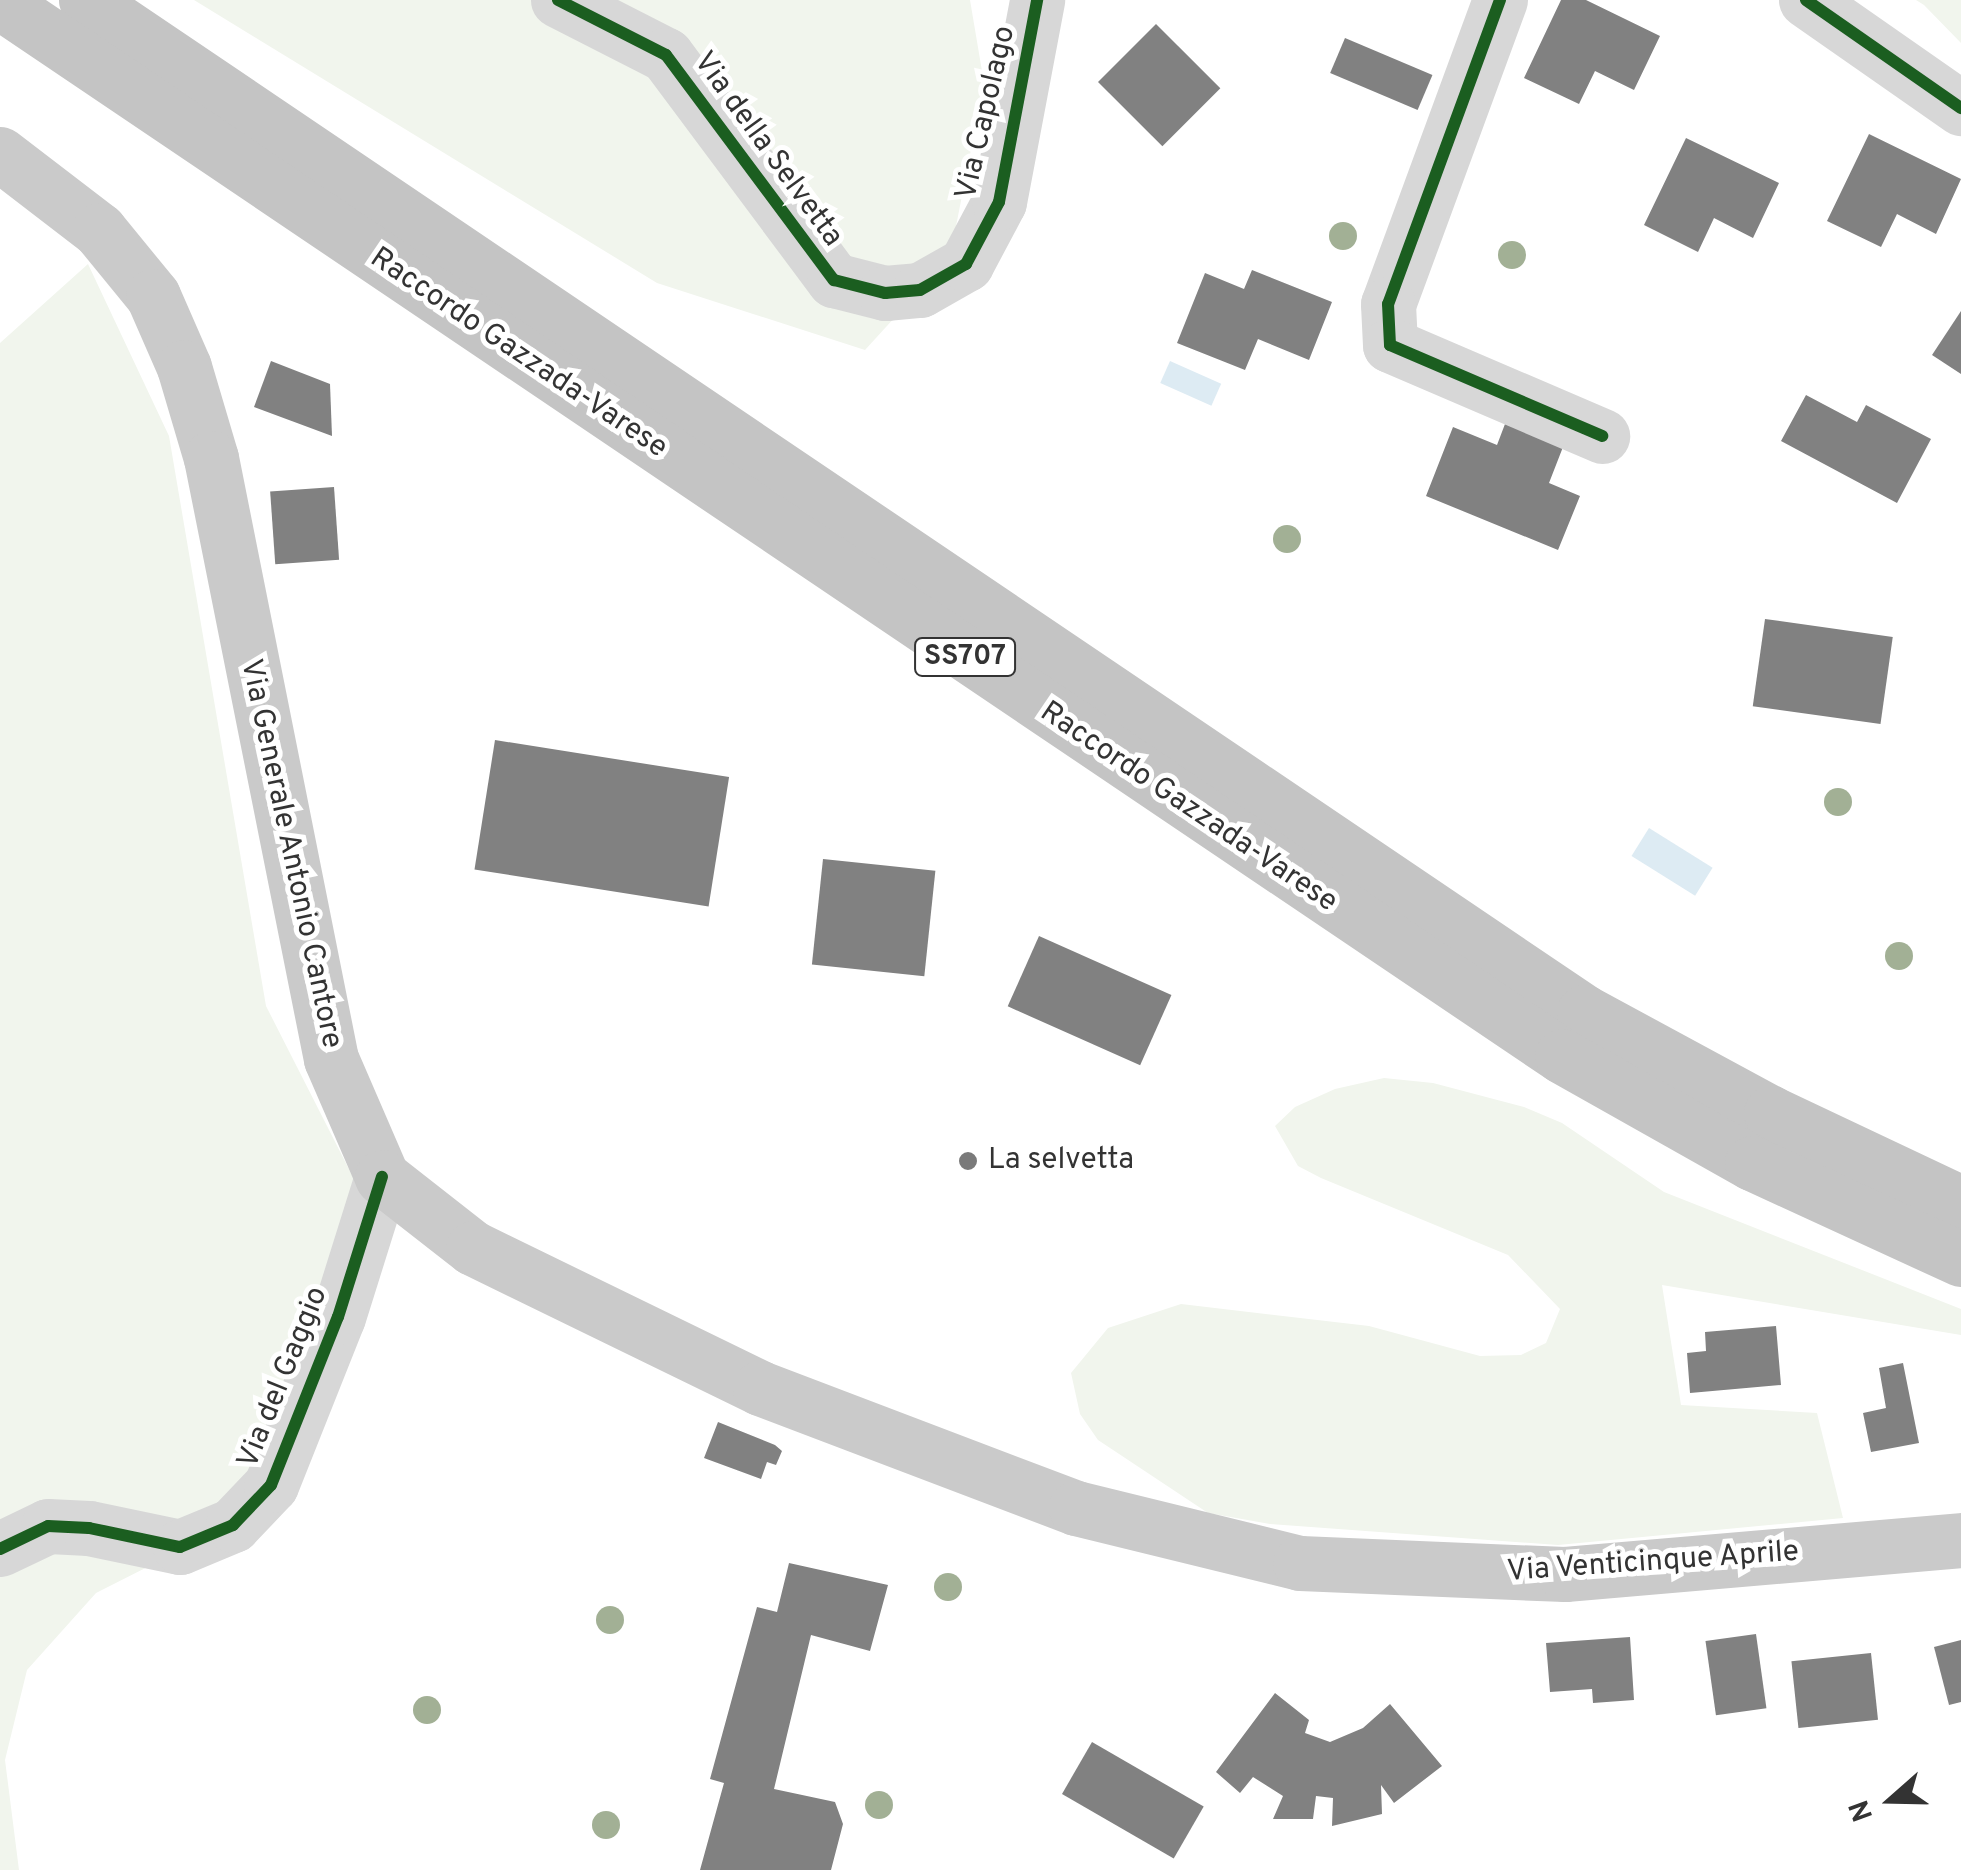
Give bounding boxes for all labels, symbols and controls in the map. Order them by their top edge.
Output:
street label: Via Capolago [950,23,1024,203]
street label: Via della Selvetta [684,46,850,254]
street label: Raccordo Gazzada-Varese [363,241,673,467]
road number: SS707 [912,634,1018,680]
street label: Via Generale Antonio Cantore [231,655,349,1053]
street label: Raccordo Gazzada-Varese [1033,695,1343,921]
place label: La selvetta [988,1143,1134,1179]
marker: La selvetta [957,1150,979,1172]
street label: Via del Gaggio [231,1282,337,1474]
street label: Via Venticinque Aprile [1505,1535,1801,1591]
north arrow [1841,1750,1941,1850]
text: N [1842,1795,1883,1826]

